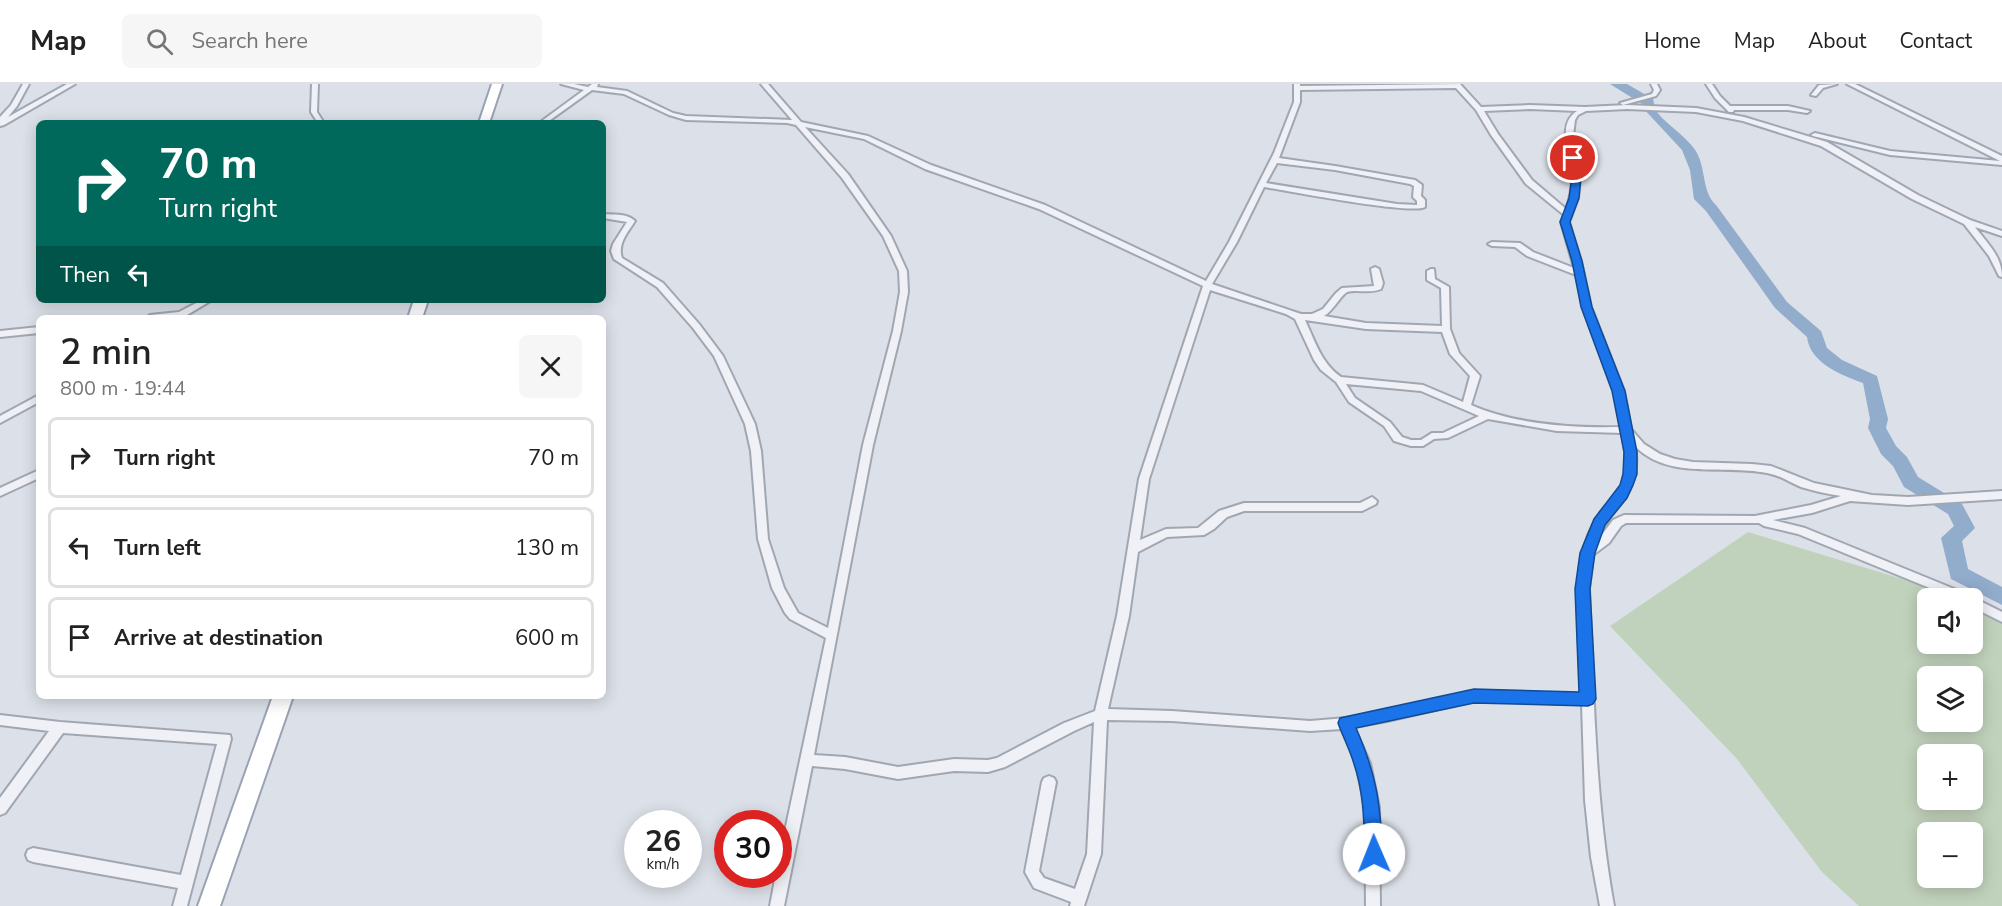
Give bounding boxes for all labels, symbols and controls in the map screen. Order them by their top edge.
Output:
search box [122,14,542,68]
text: Map [30,22,86,60]
icon: search [143,25,176,58]
text: Search here [191,26,308,56]
text: Home [1644,27,1701,55]
text: Map [1734,27,1775,55]
text: About [1808,27,1866,55]
text: Contact [1899,27,1972,55]
pin [1547,132,1598,183]
text: 70 m [159,136,258,193]
icon: arrive [1556,141,1589,174]
icon: right [60,144,138,222]
text: Turn right [159,190,277,227]
icon: left [122,258,155,291]
text: Then [60,260,110,290]
text: 2 min [60,328,152,377]
button: close [519,335,582,398]
text: 800 m · 19:44 [60,375,186,402]
icon: right [63,441,96,474]
text: Turn right [114,443,215,473]
text: 70 m [528,443,579,473]
icon: left [63,531,96,564]
text: Turn left [114,533,201,563]
text: 130 m [515,533,579,563]
map controls [1917,588,1983,888]
button: sound [1917,588,1983,654]
icon: arrive [63,621,96,654]
text: Arrive at destination [114,623,323,653]
text: 600 m [515,623,579,653]
button: layers [1917,666,1983,732]
button: + [1917,744,1983,810]
speed limit sign: 30 [714,810,792,888]
text: 26 [645,821,681,862]
position arrow [1342,822,1406,886]
button: − [1917,822,1983,888]
text: km/h [646,854,680,874]

